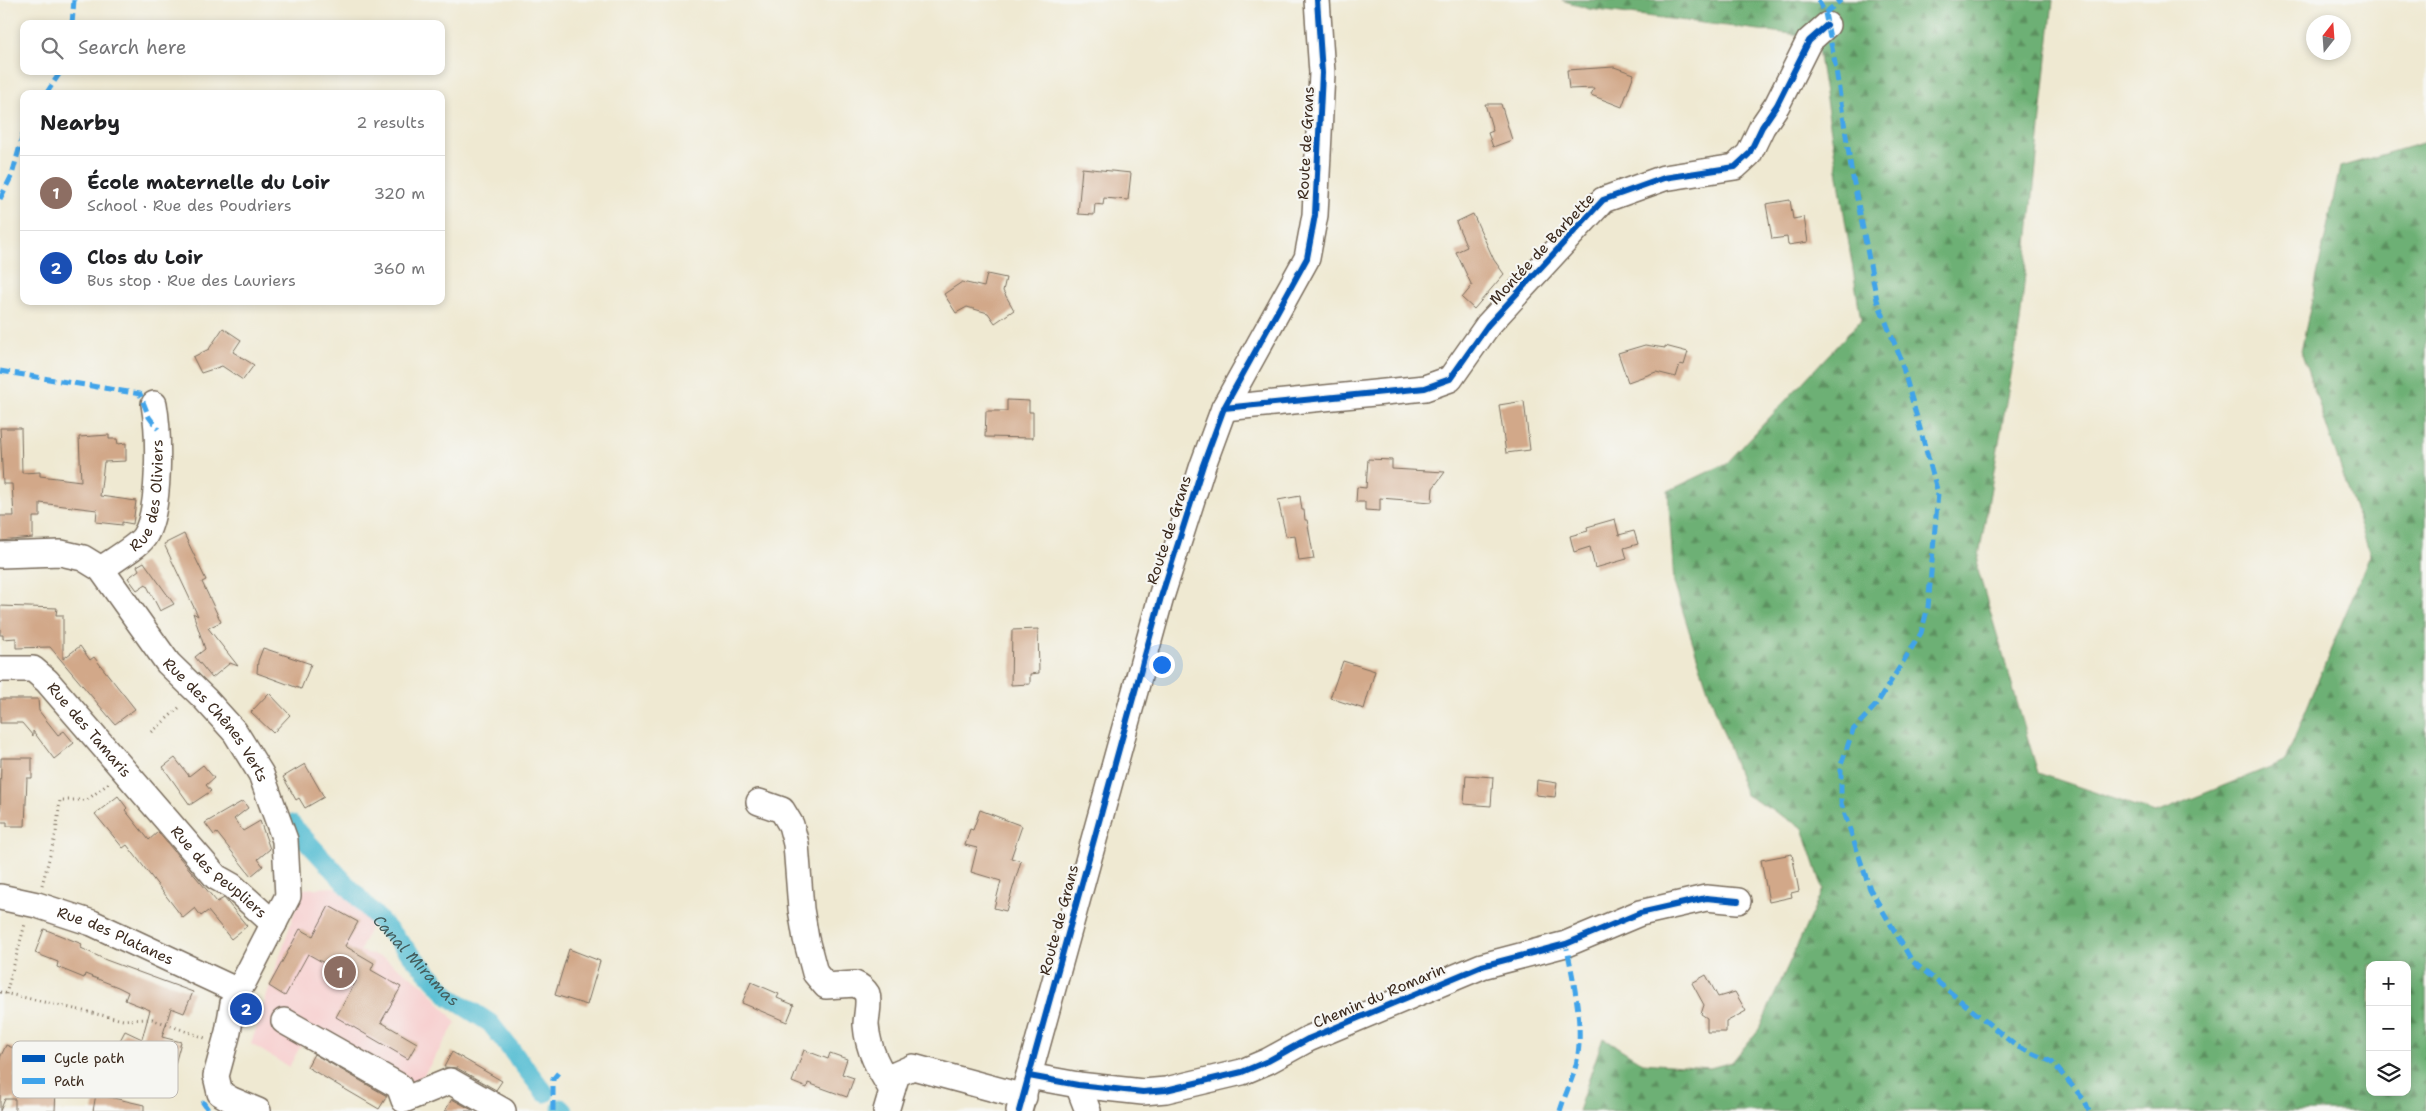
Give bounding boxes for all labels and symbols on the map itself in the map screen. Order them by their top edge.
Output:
north arrow [2306,15,2351,60]
street label: Route de Grans [1293,86,1319,200]
street label: Montée de Barbette [1485,189,1599,309]
street label: Rue des Oliviers [125,439,168,556]
street label: Route de Grans [1142,473,1196,587]
your location [1149,652,1175,678]
street label: Rue des Chênes Verts [159,653,273,785]
street label: Rue des Tamaris [43,678,136,782]
street label: Rue des Peupliers [166,822,271,923]
street label: Route de Grans [1035,863,1083,977]
street label: Rue des Platanes [54,902,177,970]
water label: Canal Miramas [368,910,463,1011]
pin: 1 [324,953,356,991]
street label: Chemin du Romarin [1310,959,1448,1033]
pin: 2 [230,990,262,1028]
legend [12,1041,178,1098]
text: Cycle path [54,1049,125,1067]
text: Path [54,1072,85,1090]

